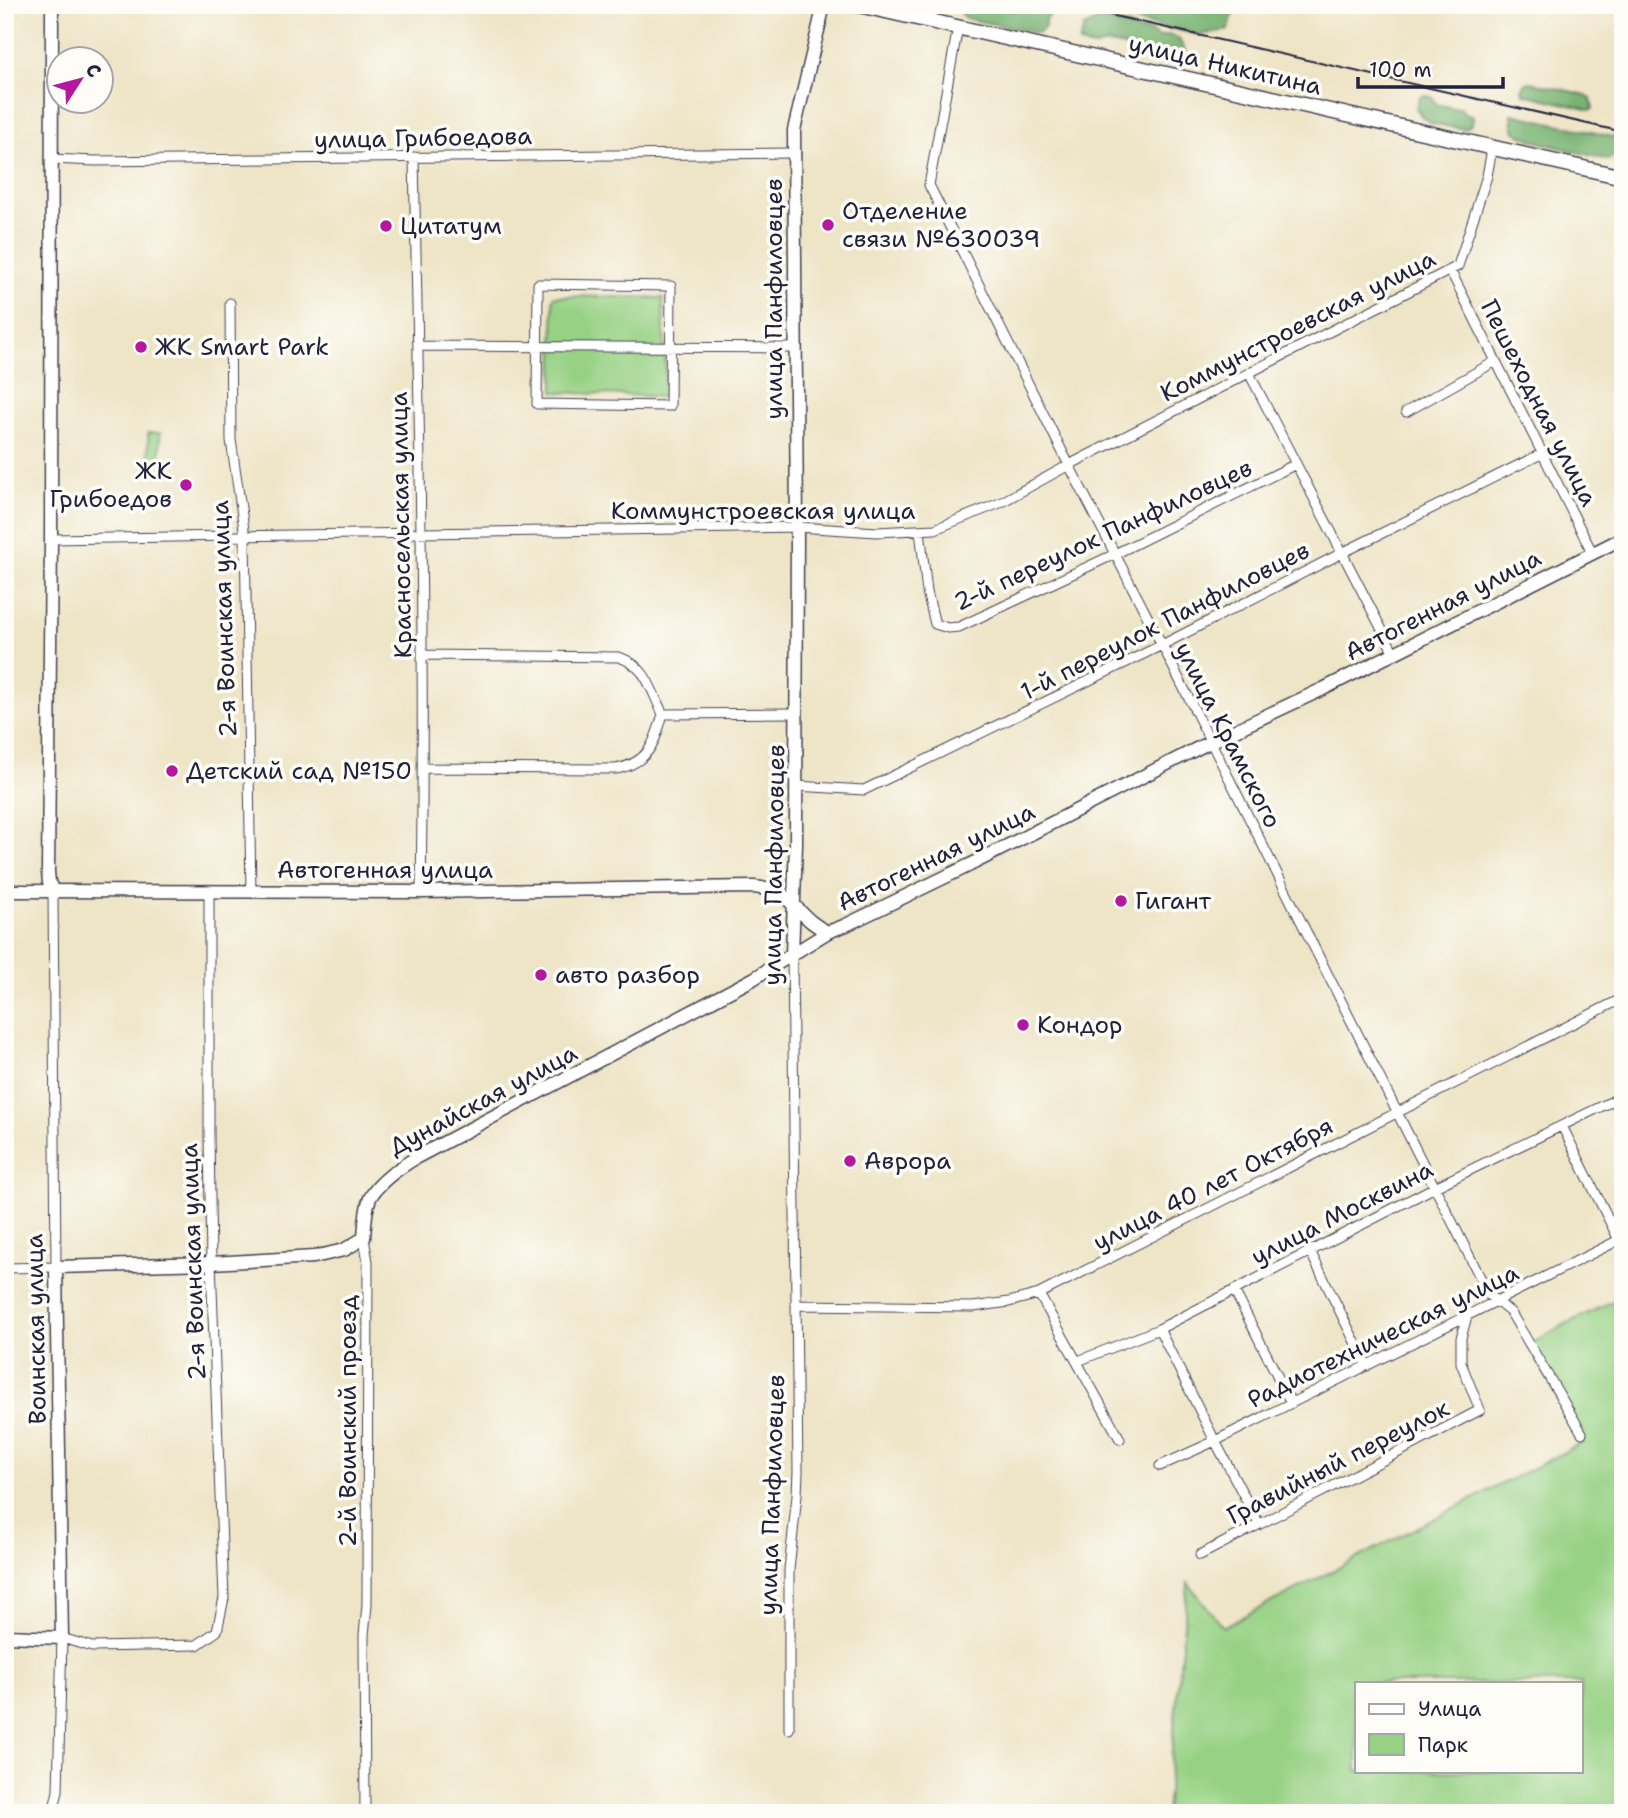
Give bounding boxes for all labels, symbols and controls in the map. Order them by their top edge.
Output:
street label: улица Никитина [1125,27,1325,103]
north arrow [46,46,116,116]
scale bar [1358,46,1504,90]
text: 100 m [1369,56,1432,84]
text: С [80,58,107,82]
street label: улица Грибоедова [314,120,532,156]
street label: улица Панфиловцев [758,178,790,420]
place label: Отделение связи №630039 [842,195,1040,255]
place label: Цитатум [400,210,502,242]
marker: Отделение связи №630039 [820,217,836,233]
marker: Цитатум [378,218,394,234]
street label: Коммунстроевская улица [1155,243,1441,409]
street label: Пешеходная улица [1473,294,1605,512]
place label: ЖК Smart Park [155,331,329,363]
marker: ЖК Smart Park [133,339,149,355]
street label: Красносельская улица [383,391,419,659]
street label: 2-й переулок Панфиловцев [949,452,1257,618]
place label: ЖК Грибоедов [49,455,172,515]
marker: ЖК Грибоедов [178,477,194,493]
street label: Коммунстроевская улица [611,495,915,527]
street label: 2-я Воинская улица [204,500,244,738]
street label: 1-й переулок Панфиловцев [1015,534,1315,708]
street label: Автогенная улица [1340,542,1547,668]
street label: улица Крамского [1167,637,1289,833]
street label: улица Панфиловцев [756,744,792,986]
place label: Детский сад №150 [186,755,412,787]
marker: Детский сад №150 [164,763,180,779]
street label: Автогенная улица [832,795,1040,919]
street label: Автогенная улица [277,854,493,886]
place label: Гигант [1135,885,1212,917]
marker: Гигант [1113,893,1129,909]
place label: авто разбор [555,959,700,991]
marker: авто разбор [533,967,549,983]
place label: Кондор [1037,1009,1123,1041]
marker: Кондор [1015,1017,1031,1033]
street label: Дунайская улица [383,1037,583,1163]
street label: улица 40 лет Октября [1088,1110,1338,1258]
street label: 2-я Воинская улица [173,1143,213,1381]
place label: Аврора [864,1145,951,1177]
marker: Аврора [842,1153,858,1169]
street label: улица Москвина [1246,1153,1438,1273]
street label: Воинская улица [18,1233,54,1425]
street label: Радиотехническая улица [1242,1256,1524,1416]
street label: 2-й Воинский проезд [332,1295,364,1547]
street label: улица Панфиловцев [752,1374,792,1616]
street label: Гравийный переулок [1221,1392,1455,1532]
legend [1355,1682,1582,1772]
text: Улица [1418,1695,1481,1723]
text: Парк [1418,1731,1468,1759]

